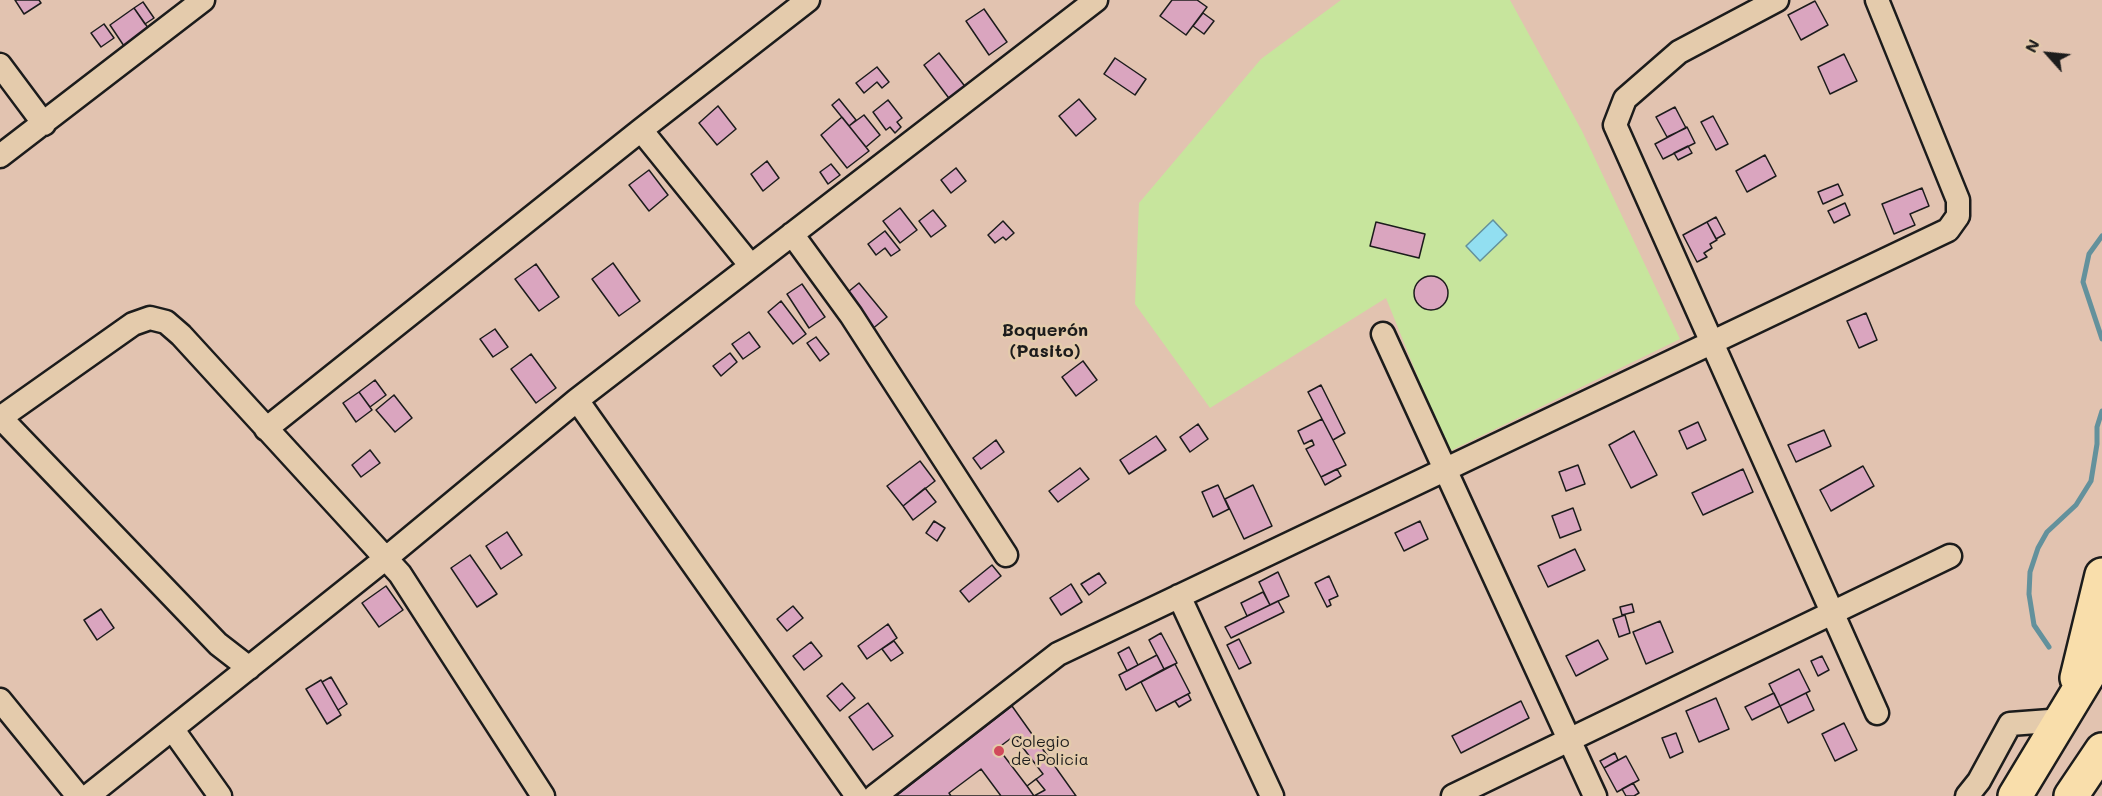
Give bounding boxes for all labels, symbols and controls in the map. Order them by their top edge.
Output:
north arrow [2018,24,2078,84]
text: N [2019,35,2044,56]
district label: Boquerón (Pasito) [1002,319,1088,362]
place label: Colegio de Policia [1011,732,1089,770]
marker: Colegio de Policia [992,744,1006,758]

